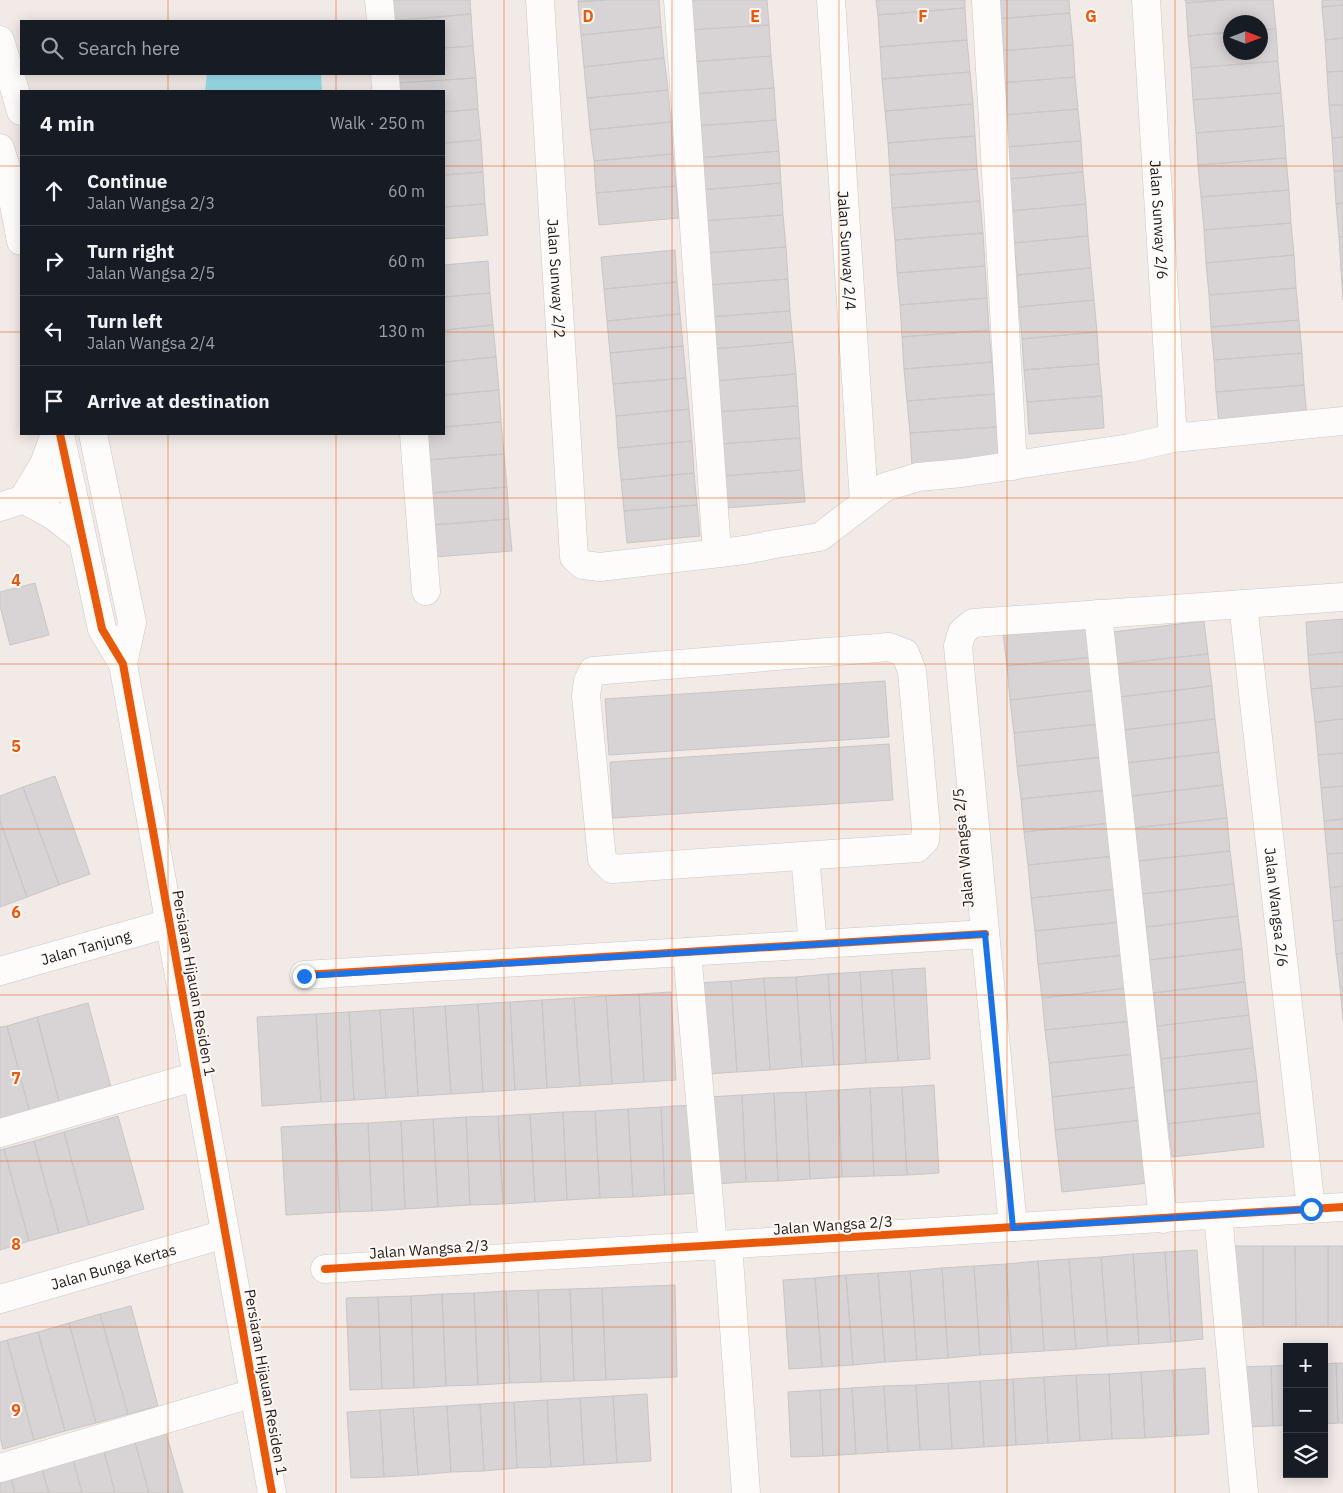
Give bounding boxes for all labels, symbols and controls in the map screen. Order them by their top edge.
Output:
text: D [582,6,594,26]
text: E [750,6,760,26]
text: F [918,6,928,26]
text: G [1085,6,1097,26]
north arrow [1223,15,1268,60]
search box [20,20,445,75]
icon: search [38,34,66,62]
text: Search here [78,36,180,60]
text: 4 min [40,109,95,137]
text: Walk · 250 m [330,113,425,133]
street label: Jalan Sunway 2/6 [1146,159,1173,280]
text: Continue [87,169,167,193]
icon: ahead [40,177,68,205]
text: 60 m [388,181,425,201]
street label: Jalan Sunway 2/4 [834,190,861,311]
text: Jalan Wangsa 2/3 [87,193,215,213]
street label: Jalan Sunway 2/2 [544,218,570,339]
text: Turn right [87,239,174,263]
icon: right [40,247,68,275]
text: 60 m [388,251,425,271]
text: Jalan Wangsa 2/5 [87,263,215,283]
text: Turn left [87,309,163,333]
icon: left [40,317,68,345]
text: 130 m [378,321,425,341]
text: Jalan Wangsa 2/4 [87,333,215,353]
icon: arrive [40,387,68,415]
text: Arrive at destination [87,389,270,413]
text: 4 [11,570,21,590]
text: 5 [11,736,21,756]
street label: Jalan Wangsa 2/5 [948,787,978,909]
street label: Jalan Wangsa 2/6 [1261,846,1293,968]
street label: Persiaran Hijauan Residen 1 [168,889,220,1077]
text: 6 [11,902,21,922]
street label: Jalan Tanjung [38,925,133,969]
route end [293,965,316,988]
text: 7 [11,1068,21,1088]
route start [1300,1198,1323,1221]
street label: Jalan Wangsa 2/3 [772,1211,894,1239]
text: 8 [11,1234,21,1254]
street label: Jalan Wangsa 2/3 [368,1235,490,1263]
street label: Jalan Bunga Kertas [48,1239,178,1293]
street label: Persiaran Hijauan Residen 1 [240,1288,292,1476]
map controls [1283,1343,1328,1478]
button: + [1283,1343,1328,1388]
button: − [1283,1388,1328,1433]
text: 9 [11,1400,21,1420]
button: layers [1283,1433,1328,1478]

